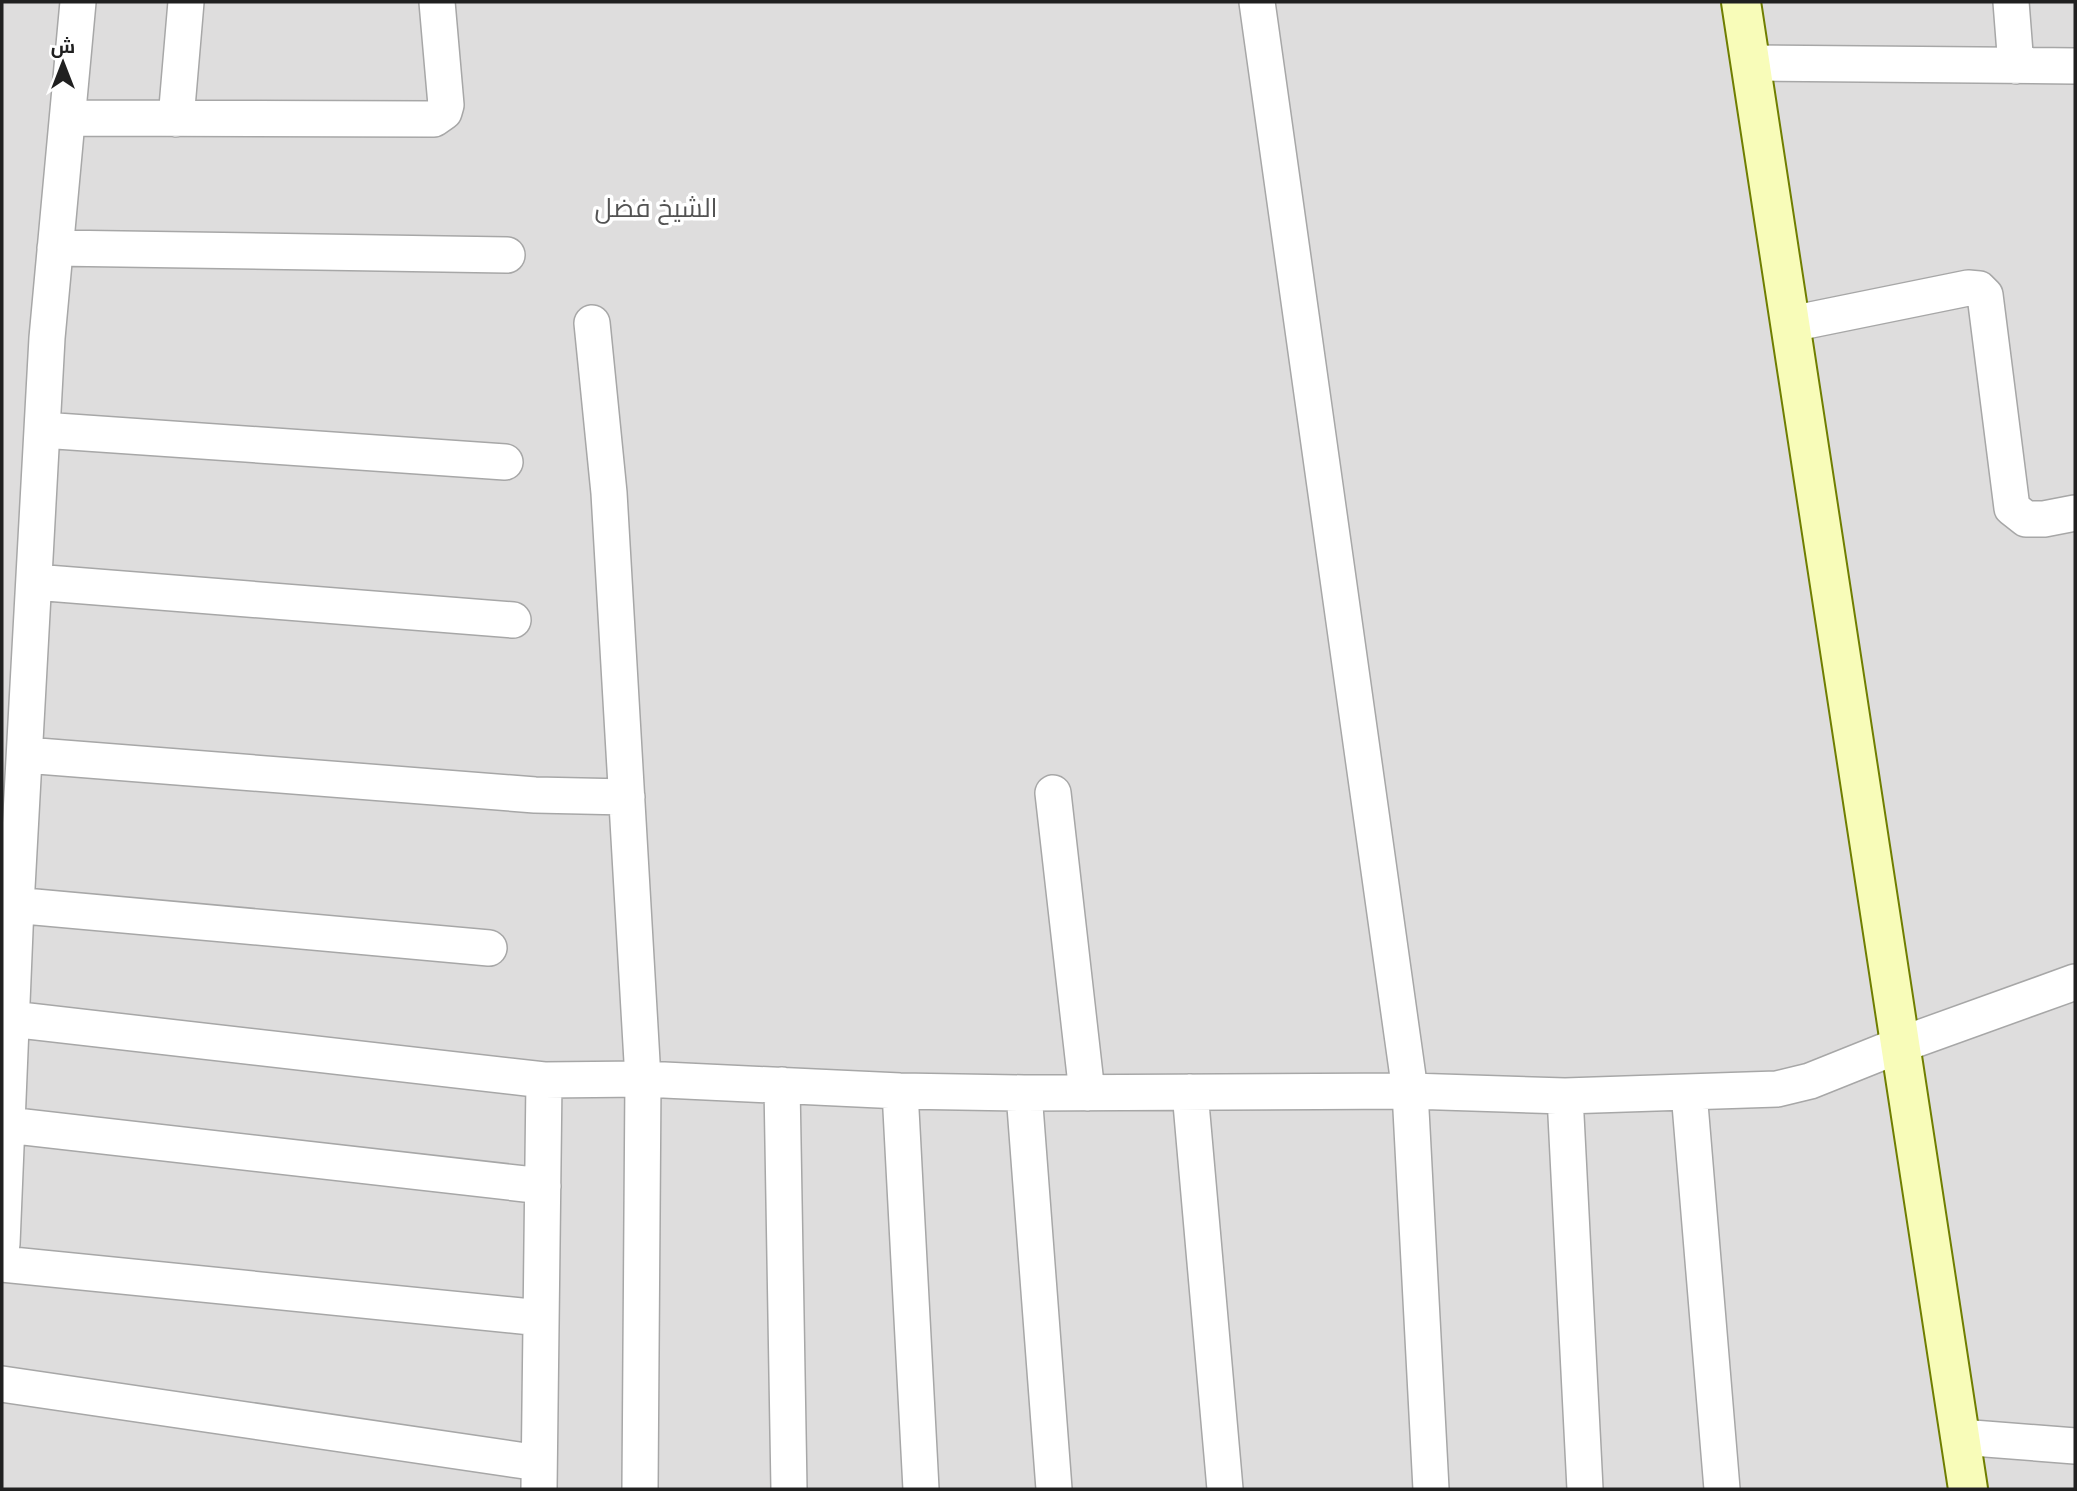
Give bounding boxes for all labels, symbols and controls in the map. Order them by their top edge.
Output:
north arrow [28,28,98,98]
text: ش [51,35,75,58]
district label: الشيخ فضل [594,193,718,225]

